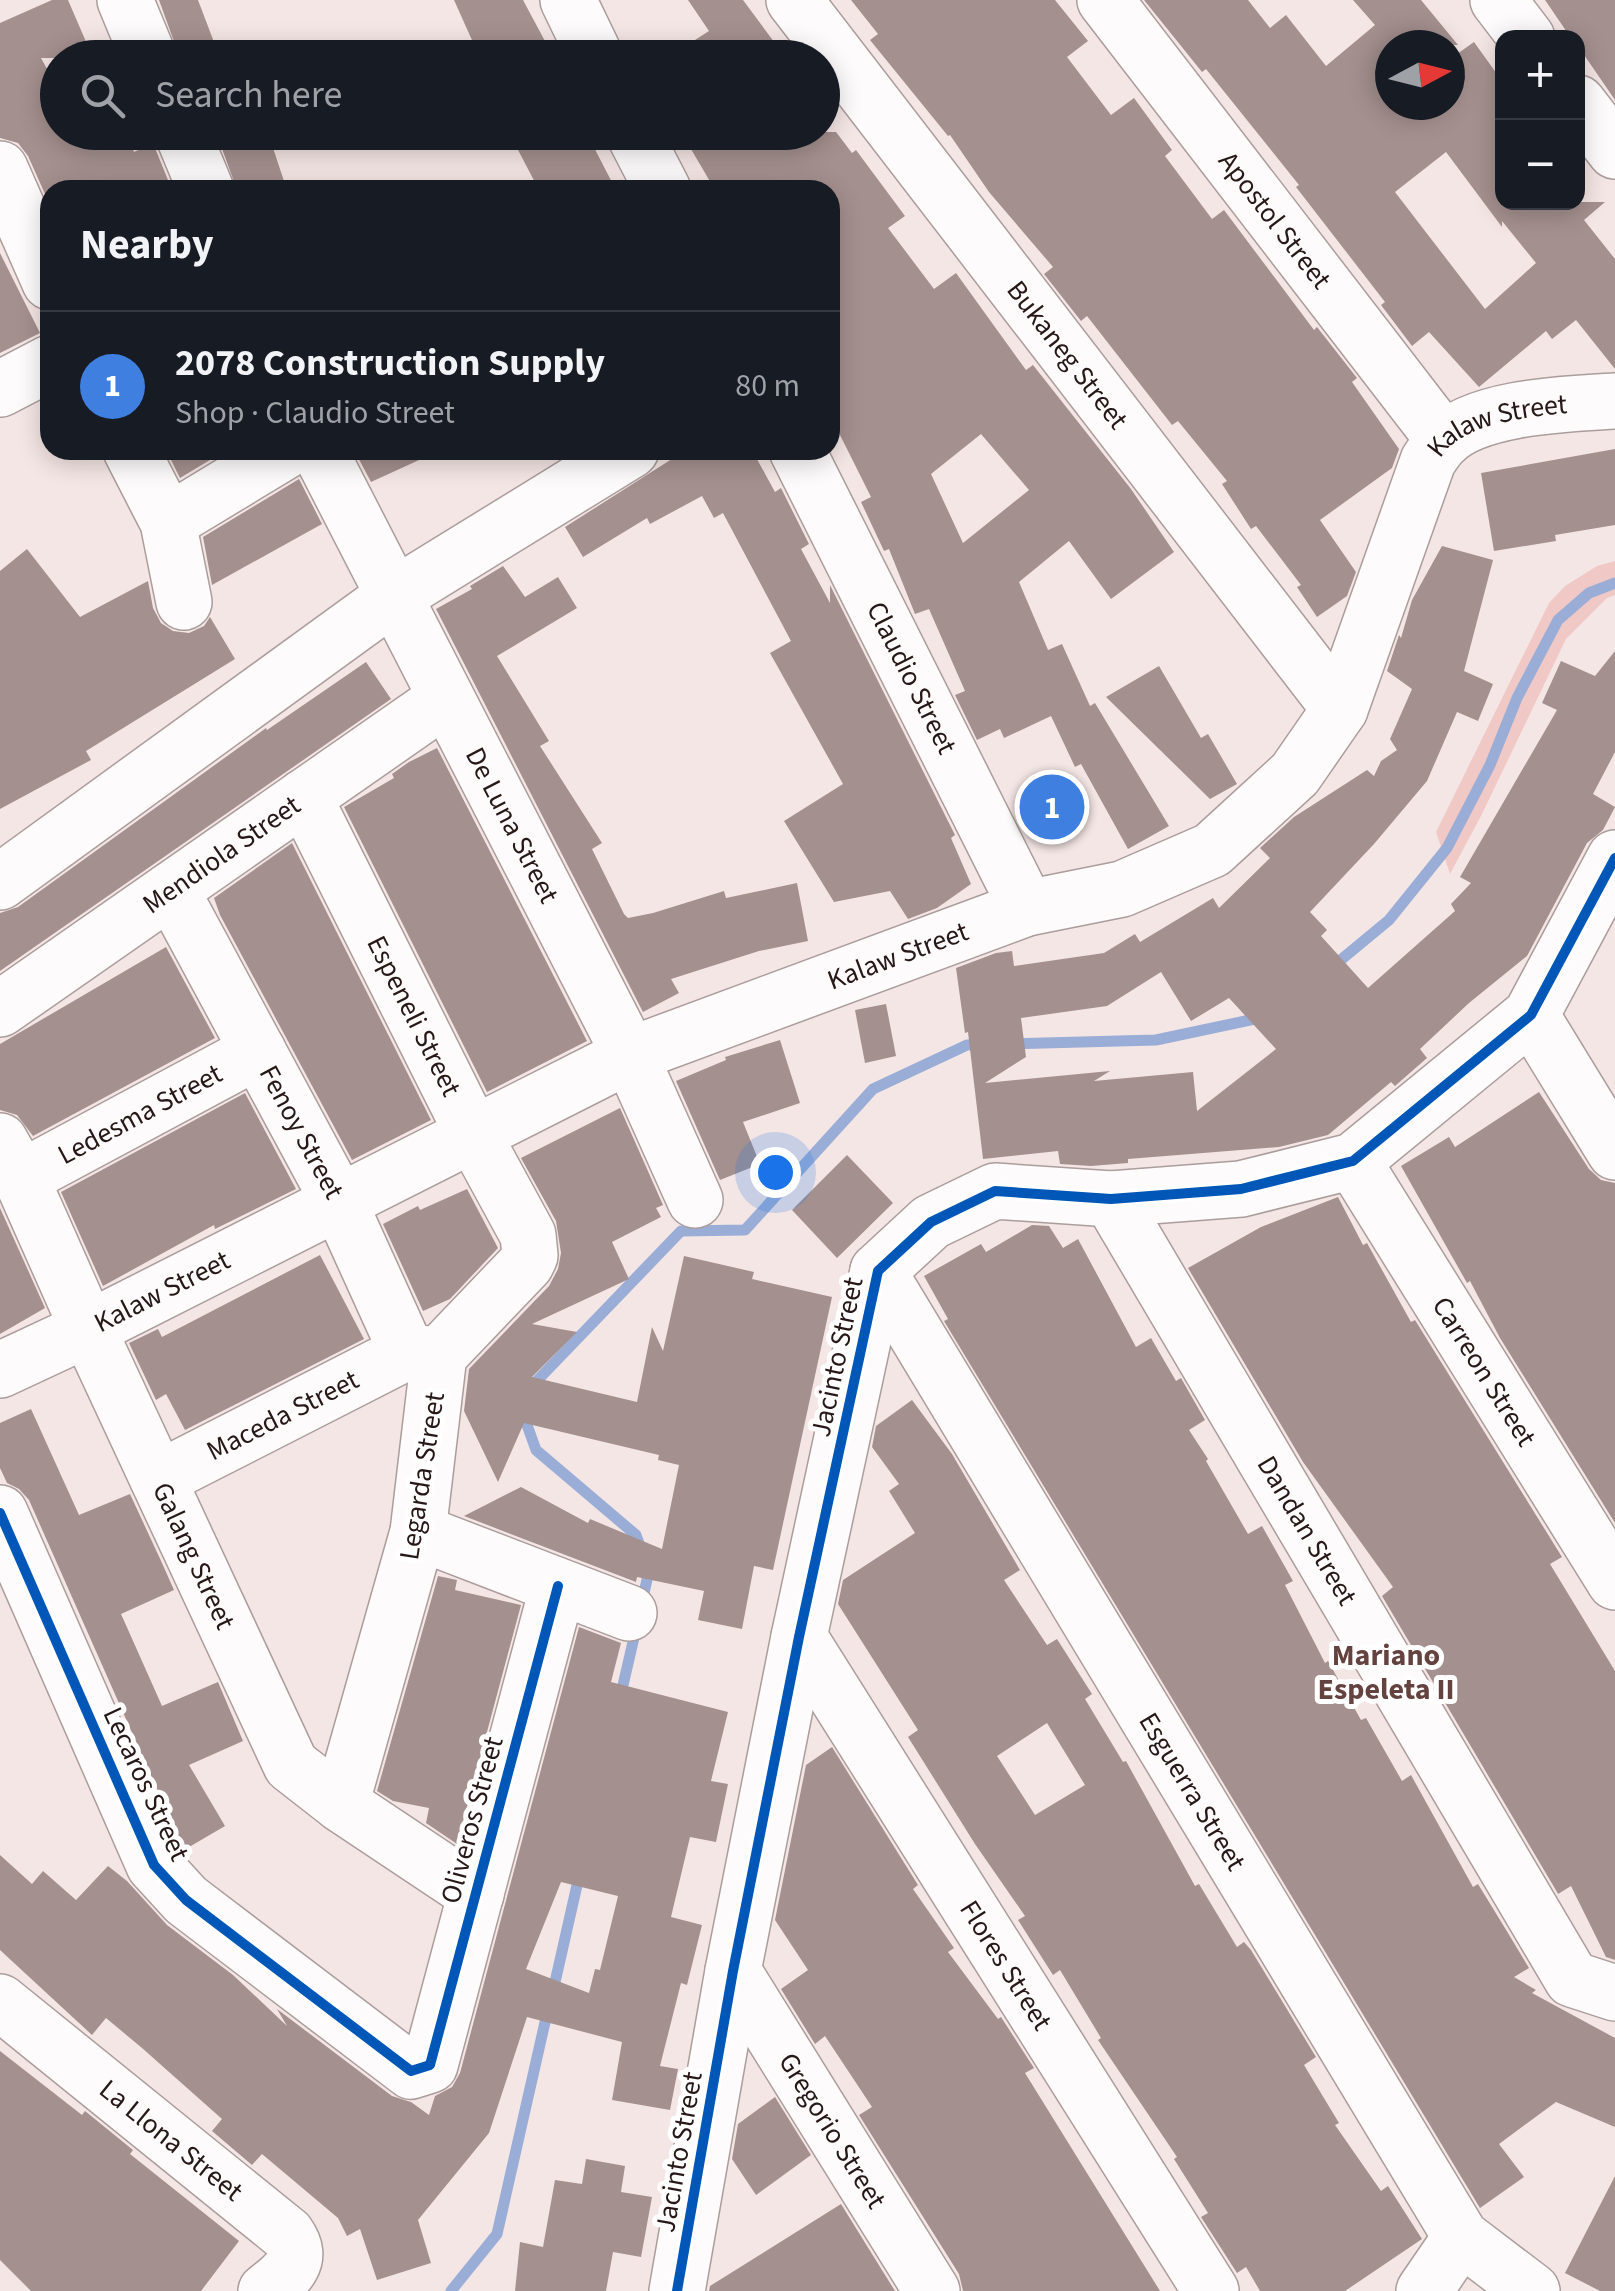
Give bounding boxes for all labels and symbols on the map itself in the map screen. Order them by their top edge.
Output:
north arrow [1375,30,1465,120]
street label: Apostol Street [1209,143,1341,298]
street label: Bukaneg Street [997,272,1138,438]
street label: Kalaw Street [1417,384,1569,466]
street label: Claudio Street [856,595,967,761]
street label: De Luna Street [455,740,569,911]
pin: 1 [1020,770,1084,844]
street label: Mendiola Street [135,785,309,924]
street label: Kalaw Street [822,911,974,1000]
street label: Espeneli Street [357,929,471,1104]
street label: Ledesma Street [51,1054,230,1175]
street label: Fenoy Street [249,1058,354,1207]
your location [750,1147,801,1198]
street label: Kalaw Street [87,1240,237,1343]
street label: Jacinto Street [801,1273,874,1441]
street label: Carreon Street [1422,1289,1546,1455]
street label: Maceda Street [200,1360,366,1471]
street label: Legarda Street [389,1389,455,1563]
street label: Dandan Street [1247,1448,1367,1613]
street label: Galang Street [142,1476,245,1636]
district label: Mariano Espeleta II [1317,1634,1455,1711]
street label: Lecaros Street [93,1700,199,1868]
street label: Esguerra Street [1129,1705,1256,1879]
street label: Oliveros Street [430,1731,514,1908]
street label: Flores Street [950,1892,1062,2039]
street label: Gregorio Street [769,2045,896,2217]
street label: Jacinto Street [645,2068,713,2235]
street label: La Llona Street [91,2070,252,2211]

